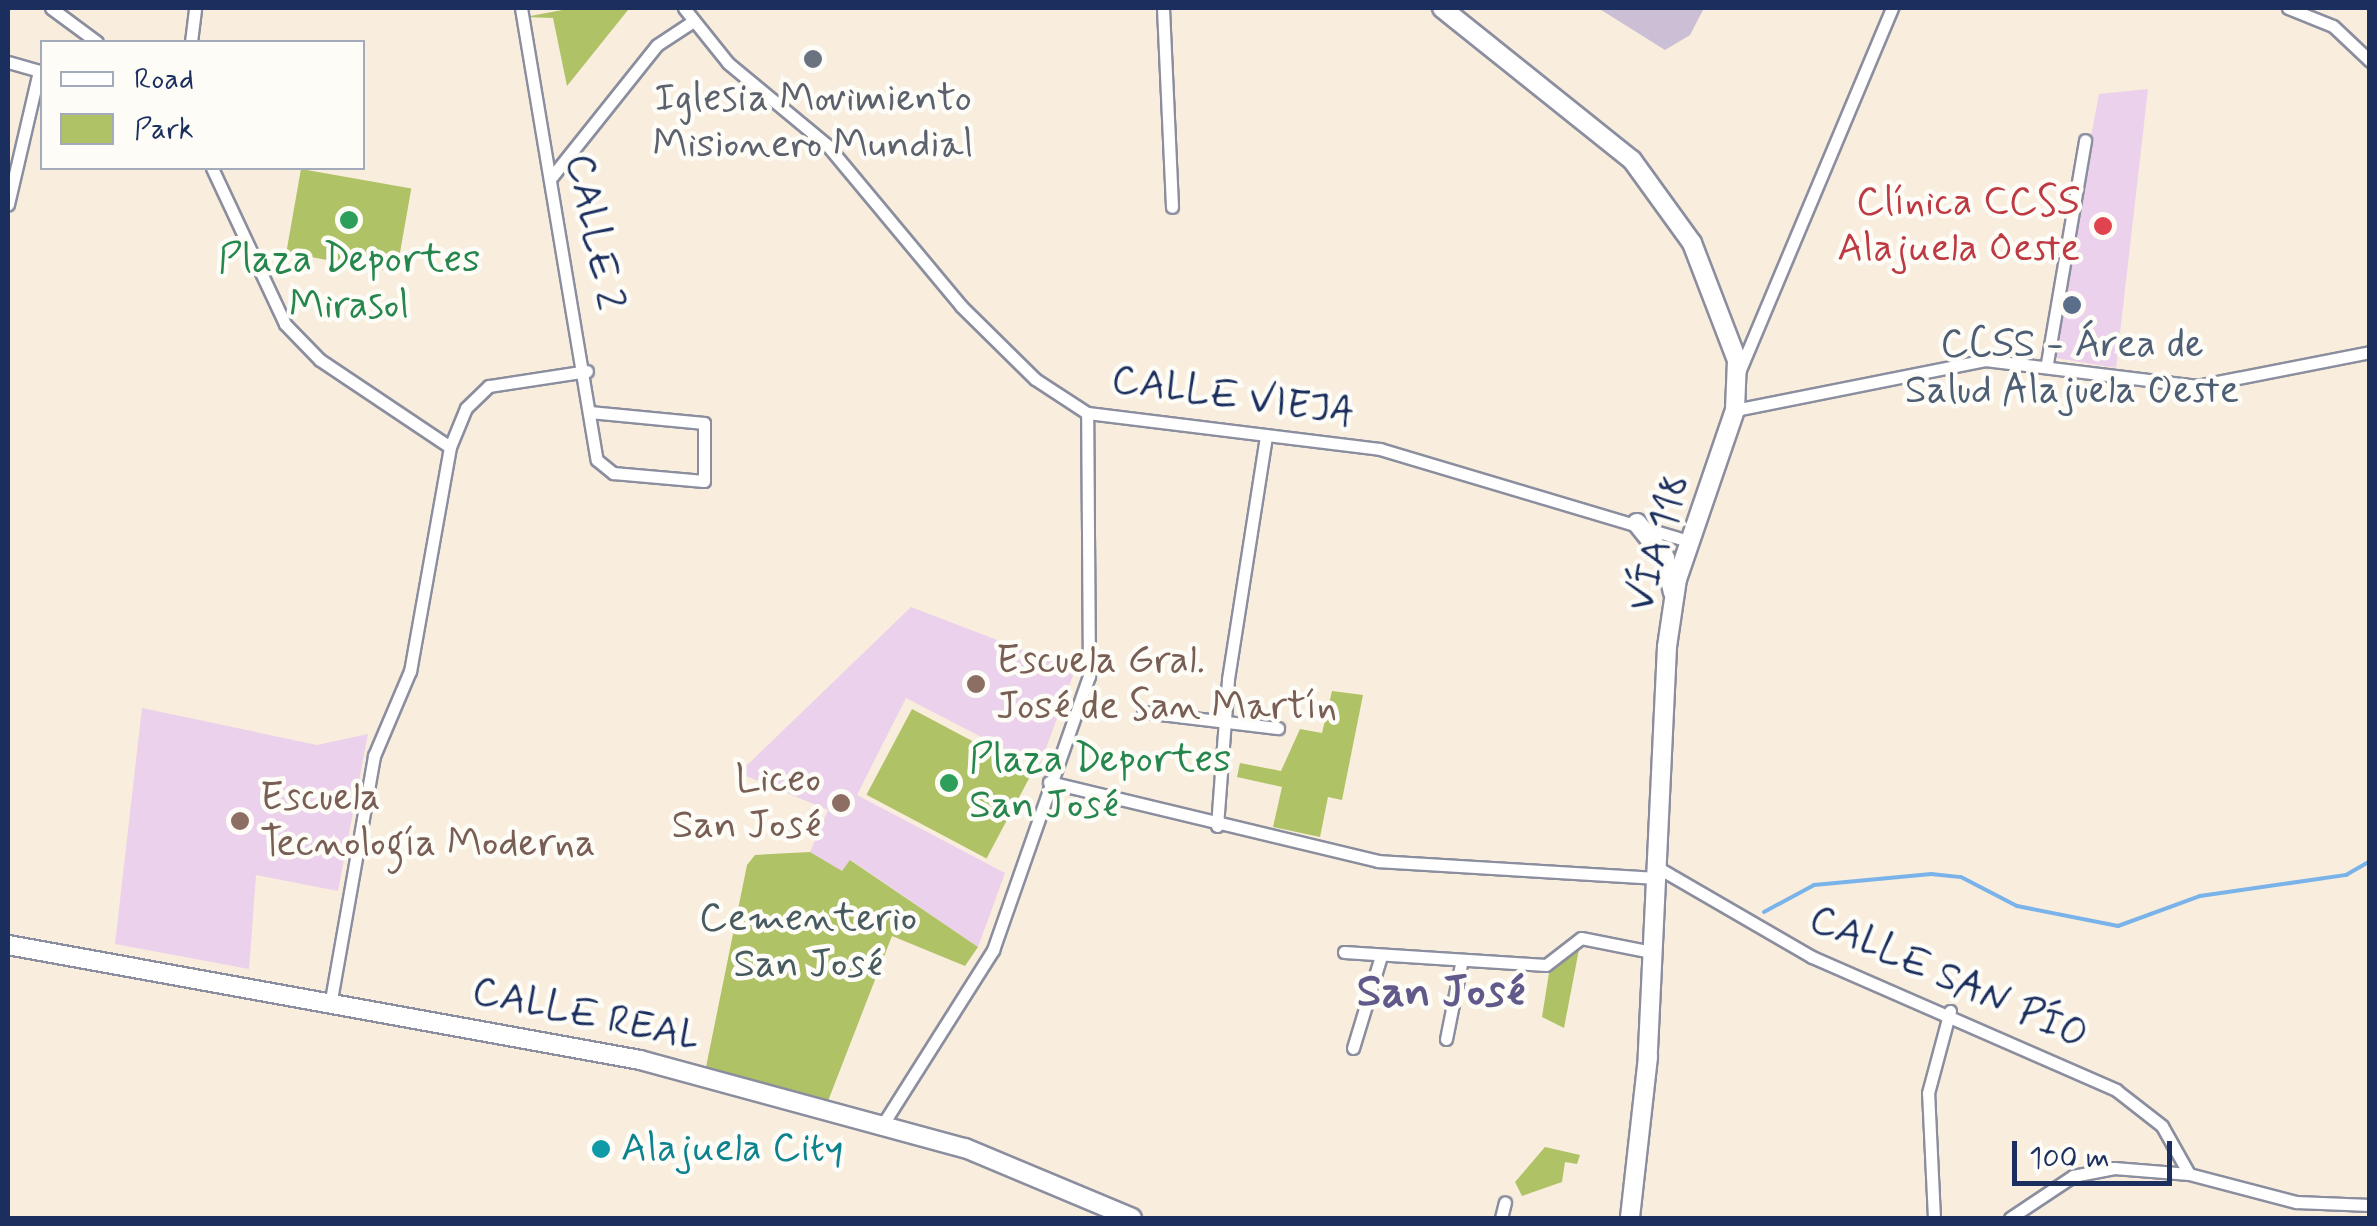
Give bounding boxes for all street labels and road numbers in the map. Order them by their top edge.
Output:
street label: CALLE 2 [554,150,634,314]
street label: CALLE VIEJA [1101,355,1365,439]
street label: VÍA 118 [1617,469,1701,617]
street label: CALLE SAN PÍO [1803,896,2093,1060]
street label: CALLE REAL [468,967,704,1063]

